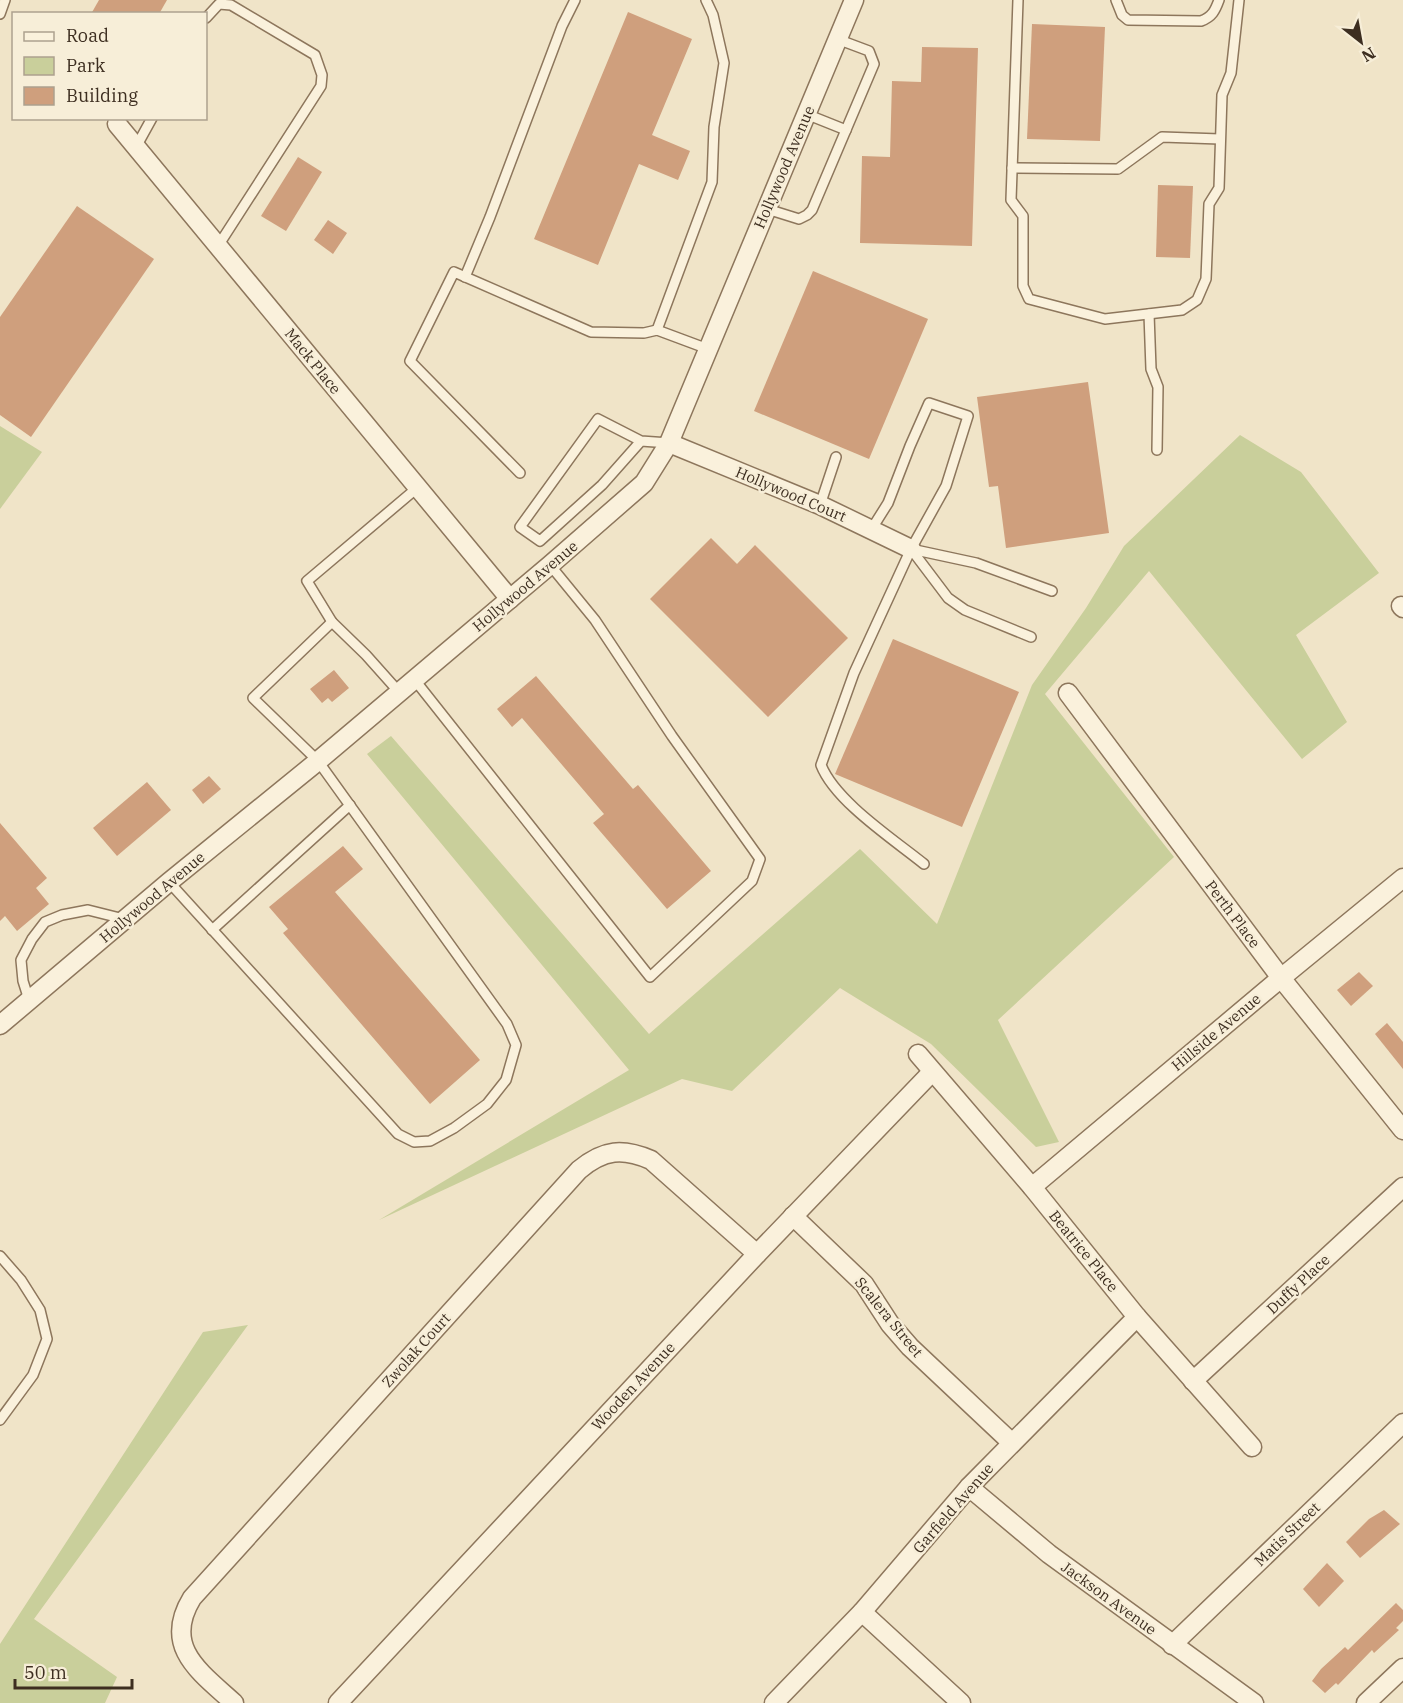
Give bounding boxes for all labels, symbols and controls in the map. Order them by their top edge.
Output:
legend [12,12,207,120]
north arrow [1331,12,1391,72]
text: Road [66,24,109,47]
text: N [1358,43,1379,67]
text: Park [66,54,106,77]
text: Building [66,84,138,107]
street label: Hollywood Avenue [750,103,818,231]
street label: Mack Place [281,324,345,398]
street label: Hollywood Court [733,462,849,526]
street label: Hollywood Avenue [468,536,582,636]
street label: Hollywood Avenue [95,847,209,947]
street label: Perth Place [1201,876,1265,952]
street label: Hillside Avenue [1167,989,1265,1075]
street label: Beatrice Place [1045,1206,1123,1296]
street label: Duffy Place [1262,1250,1334,1318]
street label: Scalera Street [851,1273,927,1361]
street label: Zwolak Court [378,1309,454,1391]
street label: Wooden Avenue [587,1338,679,1434]
street label: Garfield Avenue [909,1459,997,1557]
street label: Matis Street [1250,1498,1324,1570]
street label: Jackson Avenue [1058,1557,1160,1639]
scale bar [15,1652,132,1690]
text: 50 m [24,1661,67,1684]

